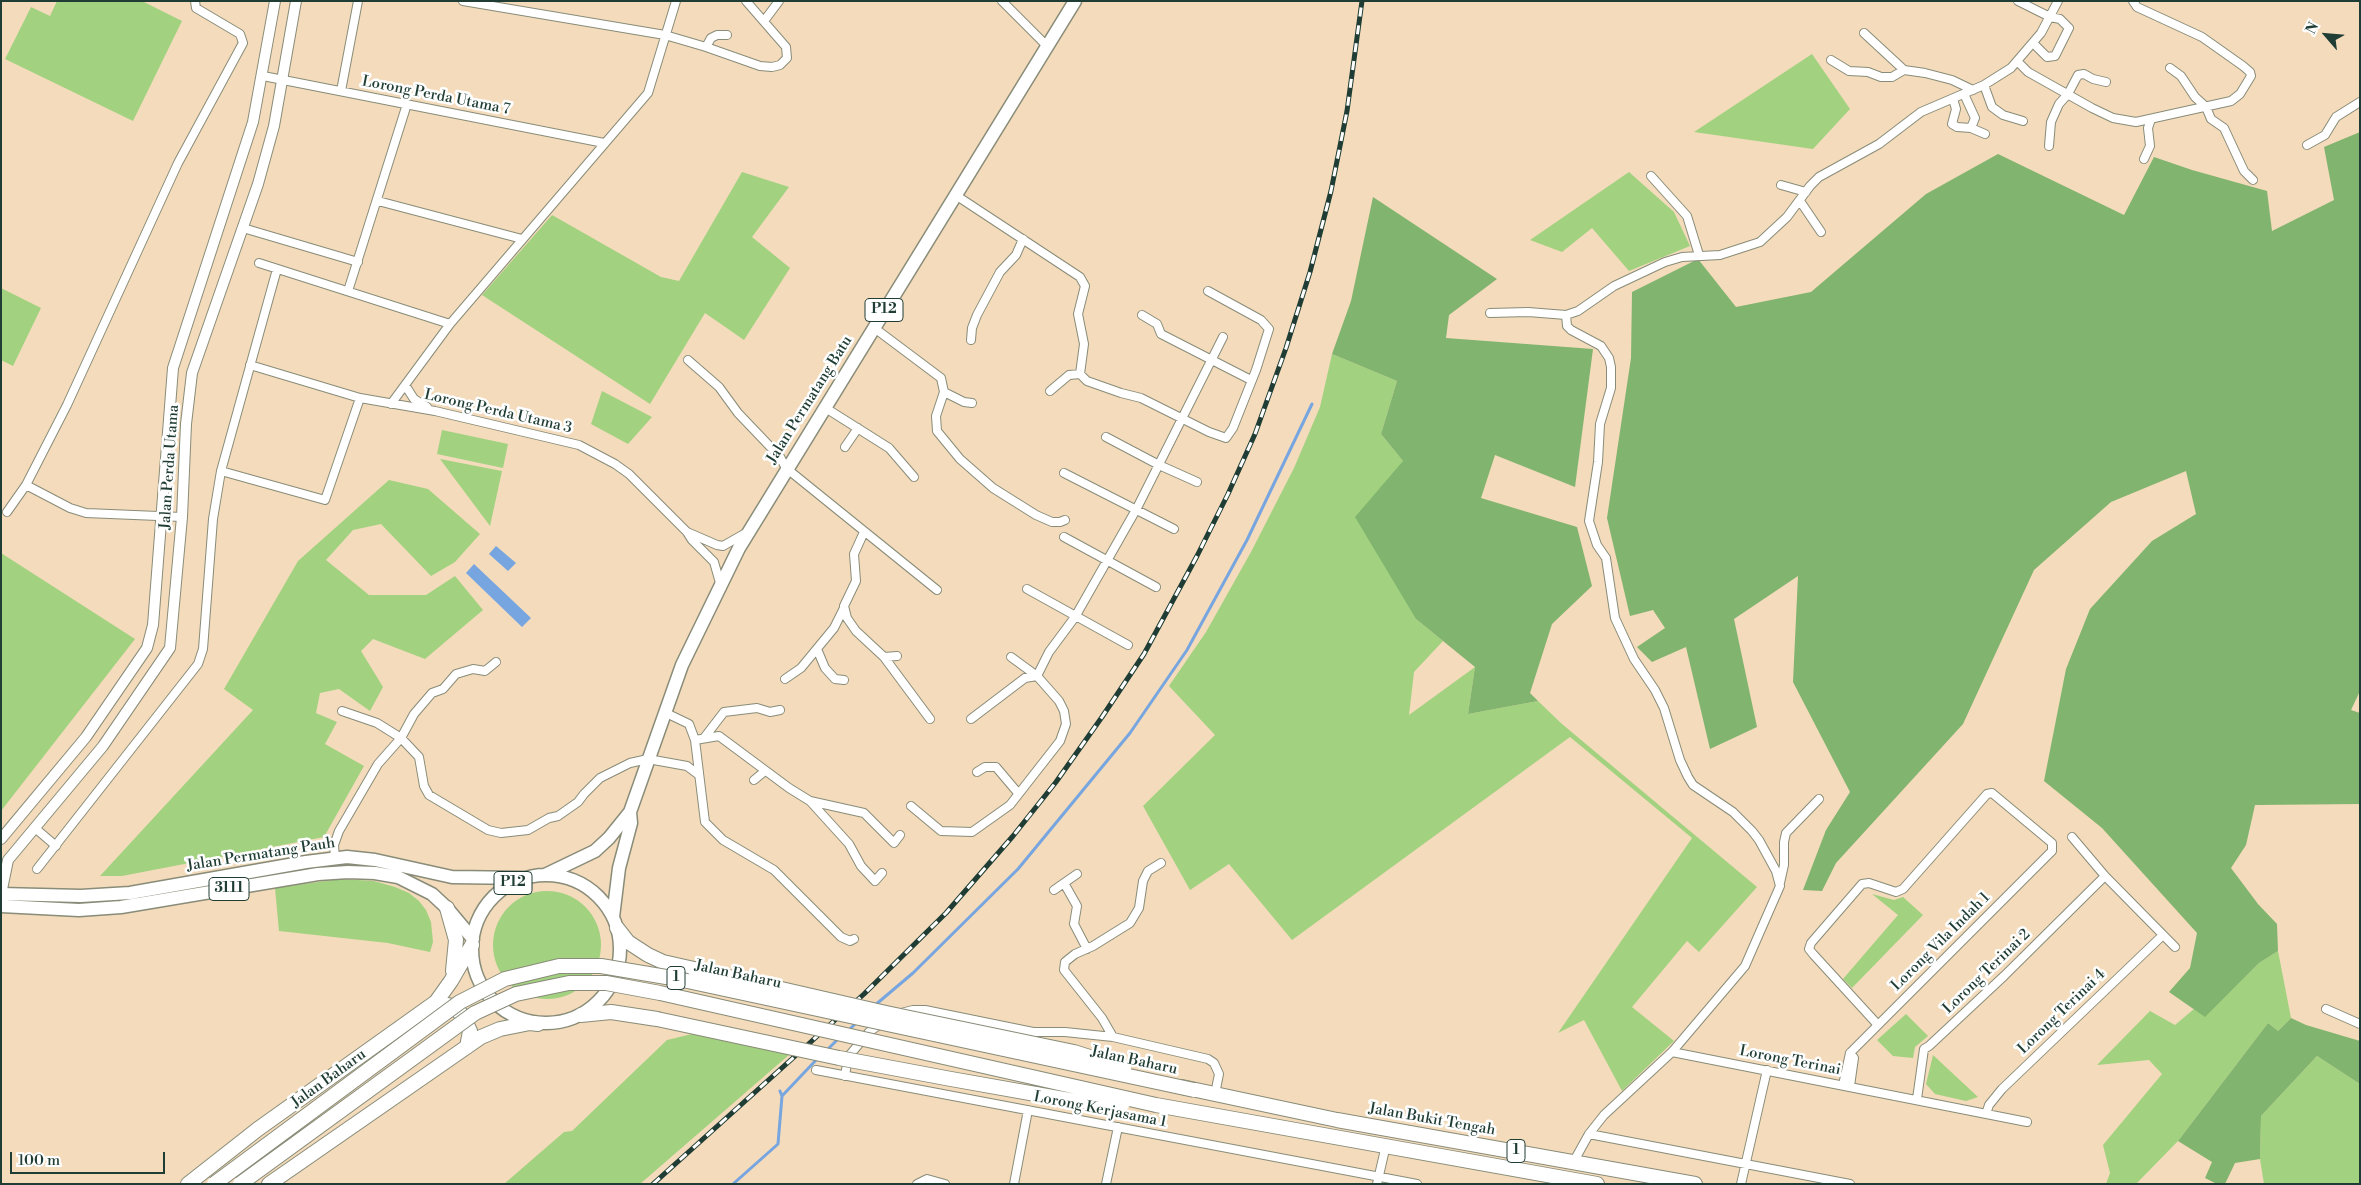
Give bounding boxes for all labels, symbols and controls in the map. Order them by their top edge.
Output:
north arrow [2301,10,2351,60]
text: N [2302,19,2323,37]
street label: Lorong Perda Utama 7 [360,73,512,119]
road number: P12 [865,298,903,322]
street label: Jalan Permatang Batu [763,333,857,467]
street label: Lorong Perda Utama 3 [422,386,574,438]
street label: Jalan Perda Utama [157,404,183,530]
street label: Jalan Permatang Pauh [186,834,336,876]
road number: P12 [494,871,532,894]
road number: 3111 [209,878,249,901]
street label: Lorong Vila Indah 1 [1888,889,1994,995]
street label: Lorong Terinai 2 [1940,926,2034,1018]
street label: Jalan Baharu [693,957,783,993]
road number: 1 [667,966,685,990]
street label: Lorong Terinai 4 [2014,966,2110,1058]
street label: Lorong Terinai [1738,1042,1842,1080]
street label: Jalan Baharu [1089,1043,1179,1079]
street label: Jalan Baharu [288,1046,370,1112]
street label: Lorong Kerjasama 1 [1032,1088,1168,1132]
street label: Jalan Bukit Tengah [1367,1100,1497,1140]
road number: 1 [1507,1140,1525,1162]
scale bar [12,1142,168,1174]
text: 100 m [18,1151,60,1170]

